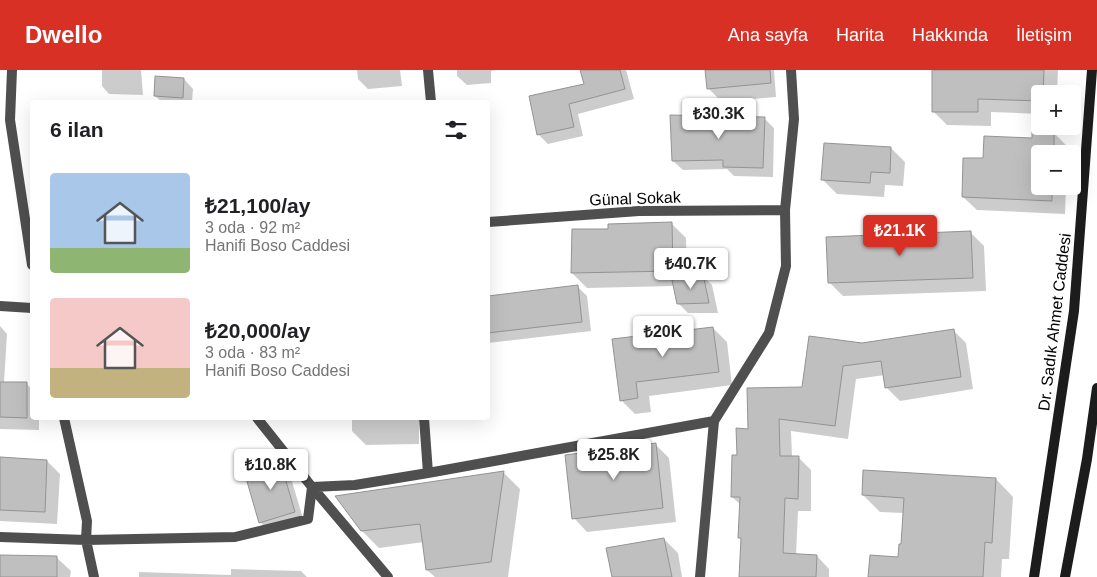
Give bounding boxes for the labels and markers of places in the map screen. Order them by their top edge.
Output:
pin: ₺30.3K [678,98,760,140]
pin: ₺21.1K [859,214,941,257]
pin: ₺40.7K [650,248,732,290]
pin: ₺20K [633,316,693,358]
pin: ₺25.8K [573,438,655,481]
pin: ₺10.8K [230,448,312,491]

